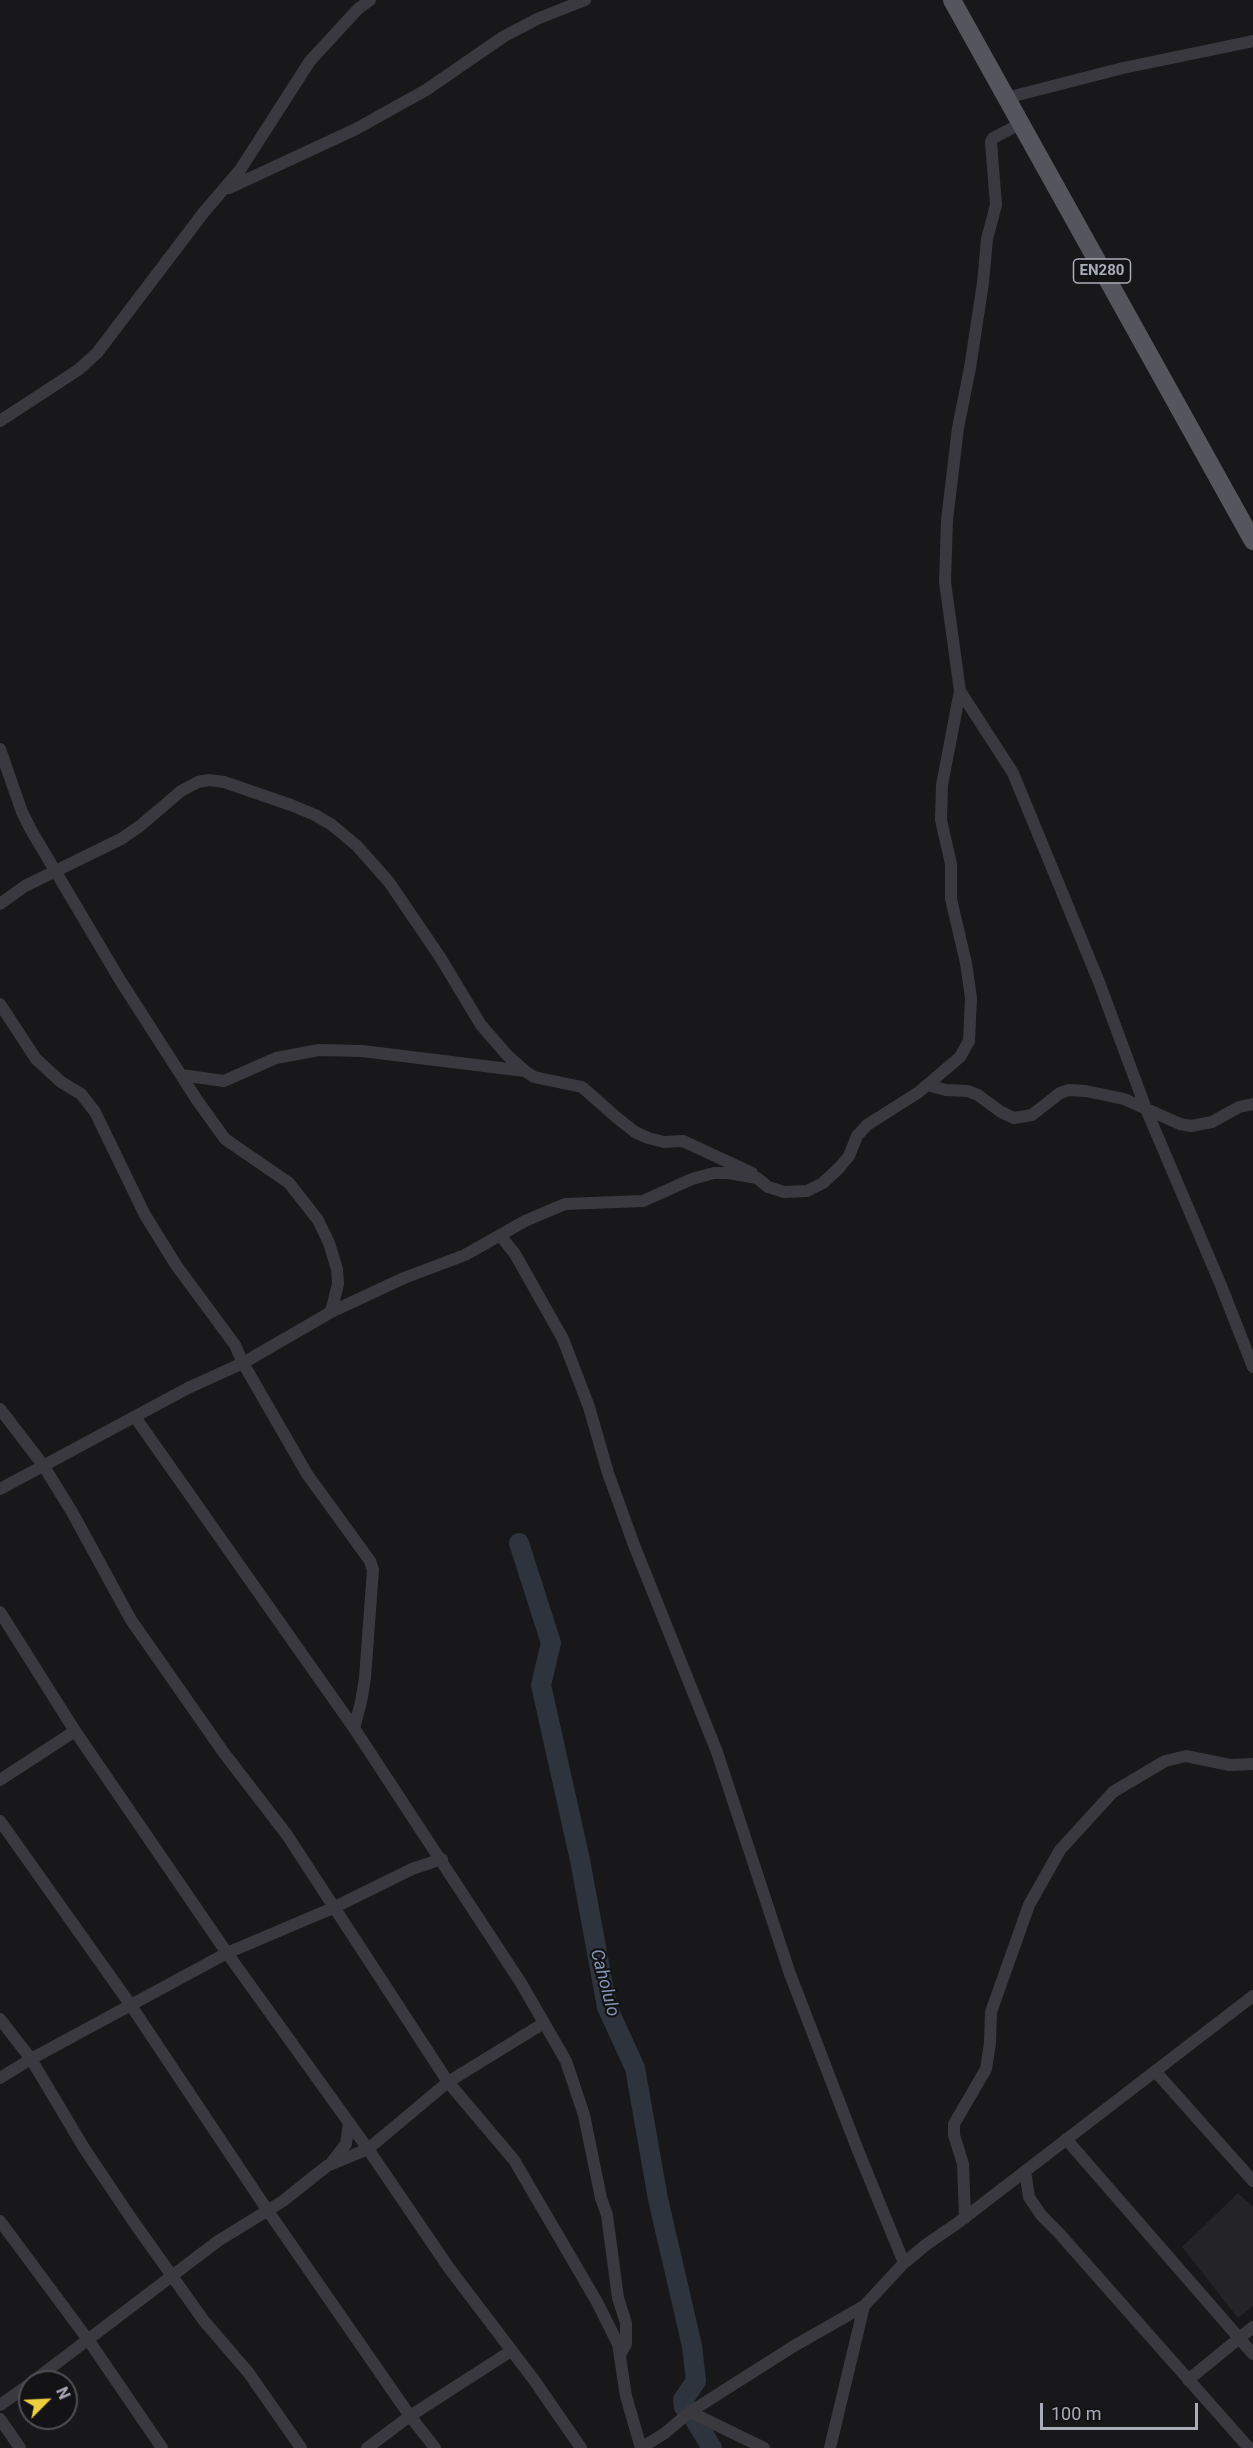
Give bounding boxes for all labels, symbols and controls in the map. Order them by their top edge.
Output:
road number: EN280 [1074,259,1130,283]
water label: Caholulo [585,1947,623,2019]
north arrow [18,2370,78,2430]
text: N [52,2384,74,2402]
scale bar [1043,2391,1200,2429]
text: 100 m [1051,2403,1102,2424]

